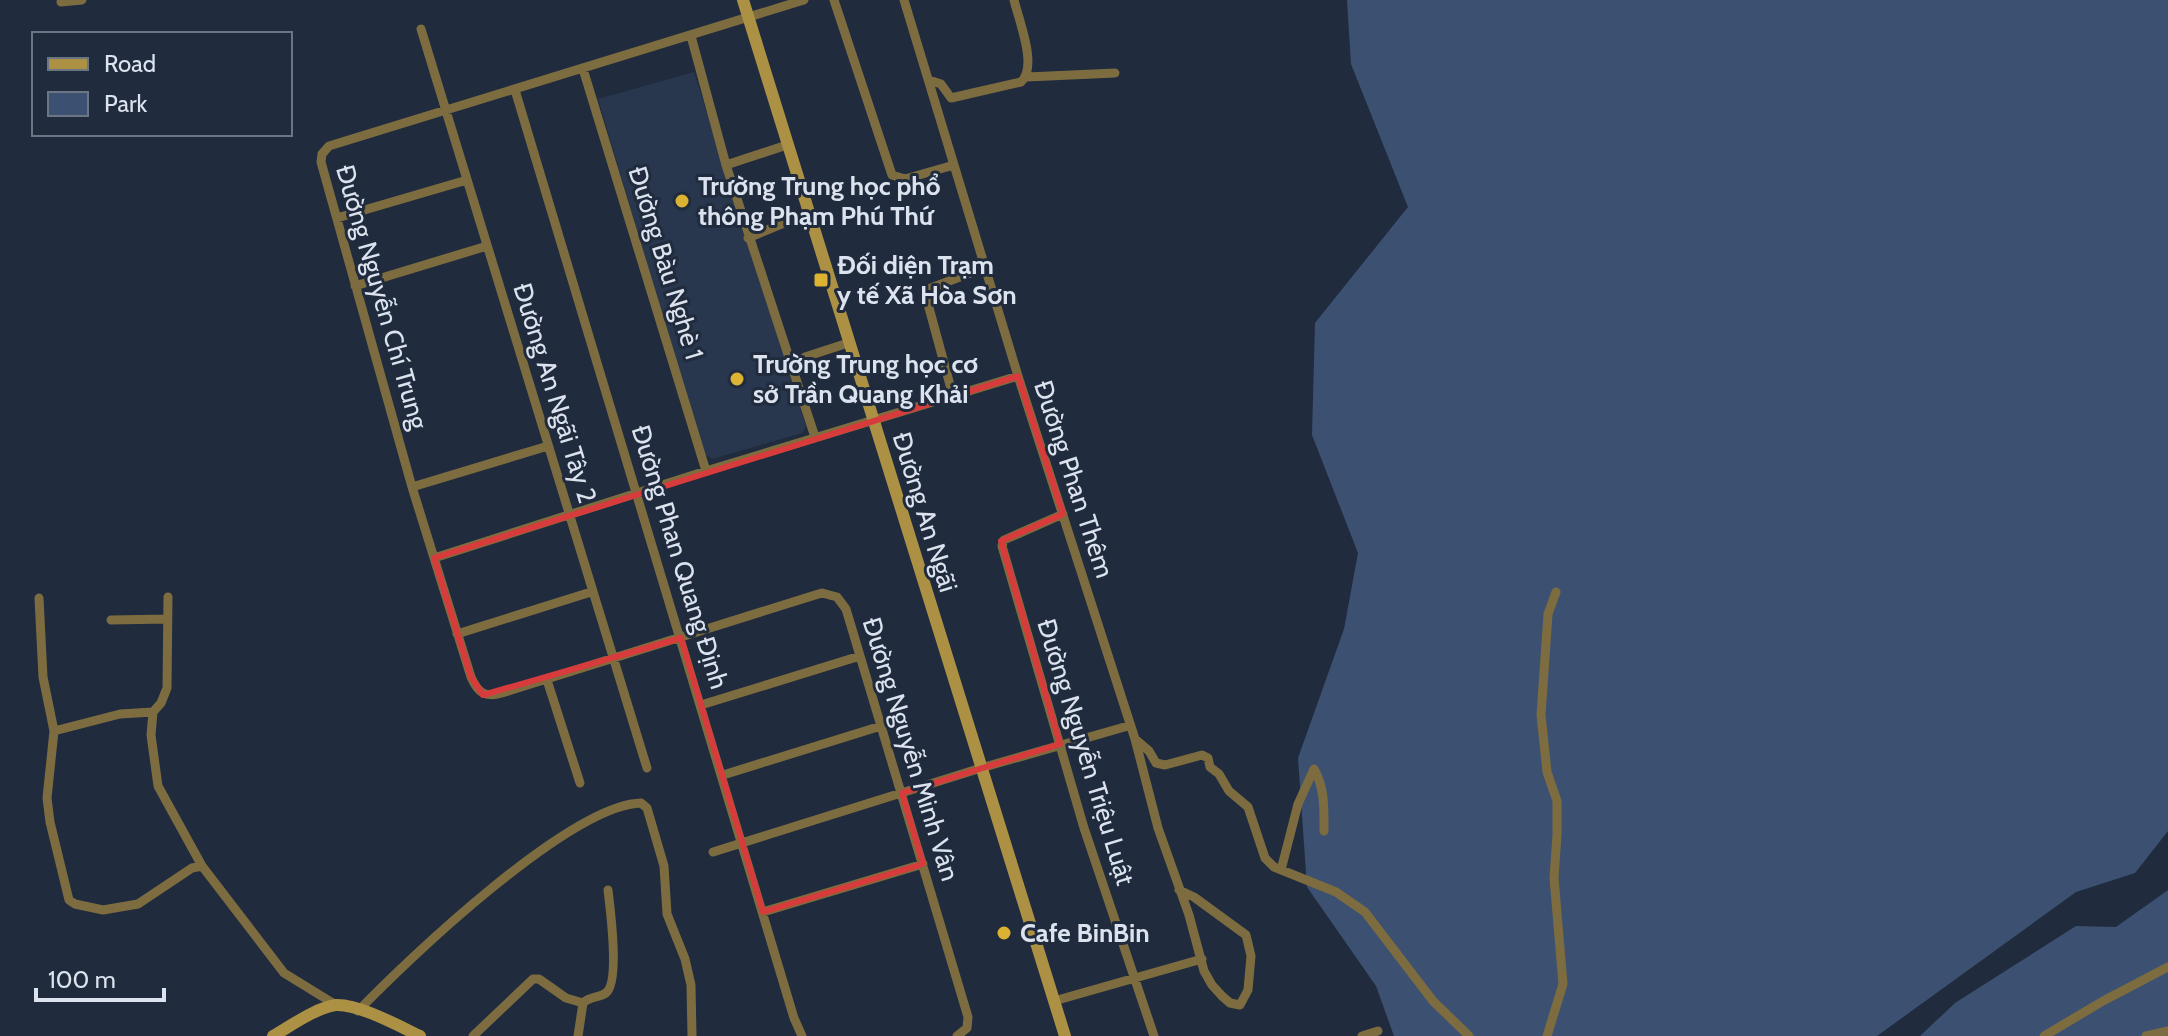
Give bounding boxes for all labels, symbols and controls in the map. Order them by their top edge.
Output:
legend [32,32,292,136]
text: Road [104,49,156,78]
text: Park [104,89,147,118]
street label: Đường Nguyễn Chí Trung [329,161,435,434]
street label: Đường Bàu Nghè 1 [621,163,711,363]
place label: Trường Trung học phổ thông Phạm Phú Thứ [698,170,941,232]
marker: Trường Trung học phổ thông Phạm Phú Thứ [673,192,691,210]
place label: Đối diện Trạm y tế Xã Hòa Sơn [837,249,1017,311]
marker: Đối diện Trạm y tế Xã Hòa Sơn [812,271,830,289]
street label: Đường An Ngãi Tây 2 [506,279,604,507]
place label: Trường Trung học cơ sở Trần Quang Khải [753,348,978,410]
marker: Trường Trung học cơ sở Trần Quang Khải [728,370,746,388]
street label: Đường Phan Thêm [1027,376,1121,582]
street label: Đường Phan Quang Định [625,421,735,693]
street label: Đường An Ngãi [886,428,964,596]
street label: Đường Nguyễn Minh Vân [856,613,966,885]
street label: Đường Nguyễn Triệu Luật [1030,615,1142,889]
place label: Cafe BinBin [1020,917,1150,949]
marker: Cafe BinBin [995,924,1013,942]
scale bar [36,952,164,1002]
text: 100 m [48,965,116,994]

